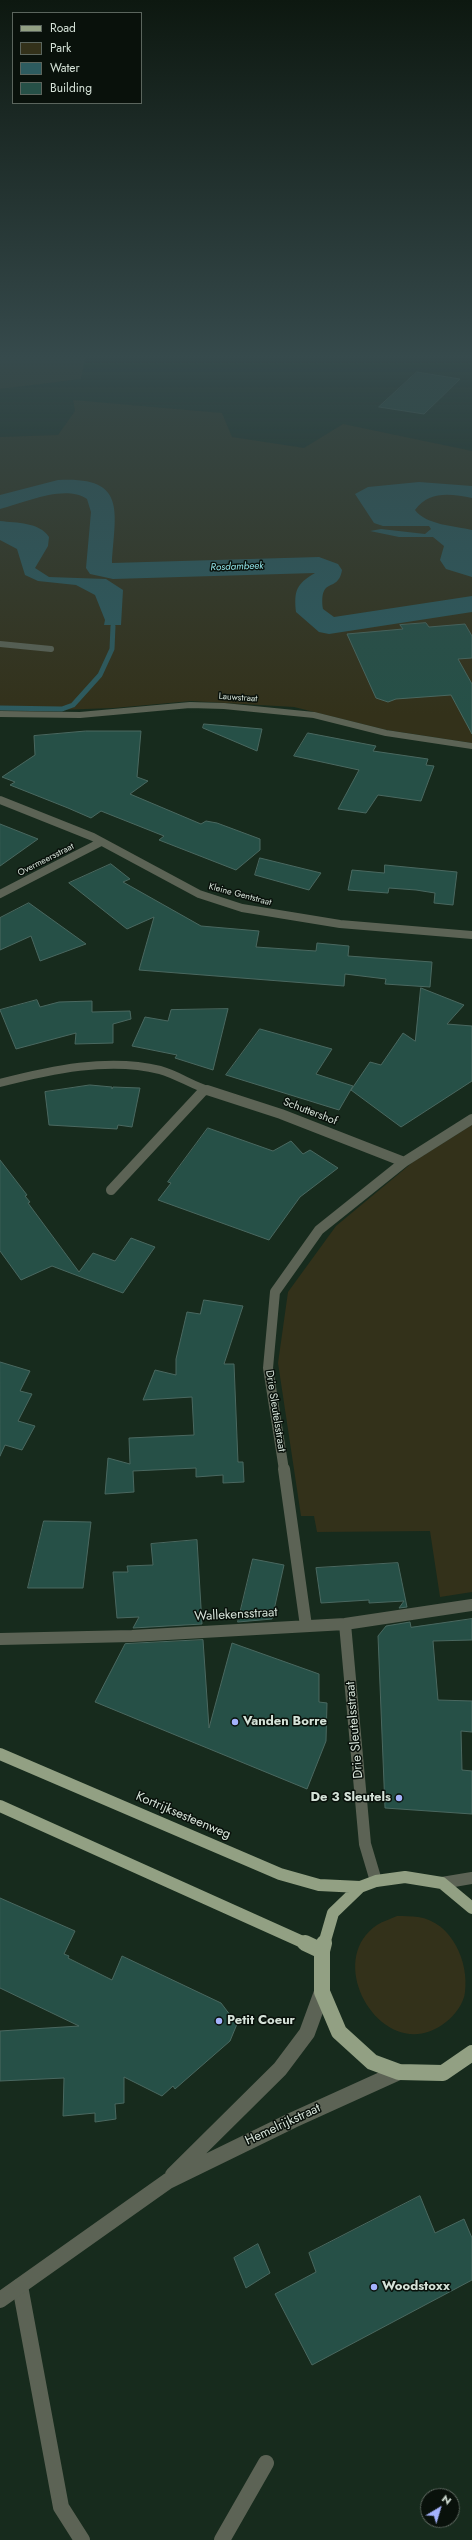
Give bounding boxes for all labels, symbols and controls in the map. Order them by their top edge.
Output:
legend [12,12,142,104]
text: Road [50,19,76,37]
text: Park [50,39,71,57]
text: Water [50,59,80,77]
text: Building [50,79,92,97]
water label: Rosdambeek [210,560,264,574]
street label: Lauwstraat [218,691,258,705]
street label: Overmeersstraat [16,841,76,879]
street label: Kleine Gentstraat [208,881,272,909]
street label: Schuttershof [281,1096,339,1128]
street label: Drie Sleutelsstraat [262,1369,288,1453]
street label: Wallekensstraat [194,1605,278,1625]
street label: Drie Sleutelsstraat [343,1681,367,1779]
place label: Vanden Borre [243,1714,327,1730]
marker: Vanden Borre [230,1717,240,1727]
street label: Kortrijksesteenweg [133,1789,233,1843]
place label: De 3 Sleutels [311,1790,391,1806]
marker: De 3 Sleutels [394,1793,404,1803]
place label: Petit Coeur [227,2013,295,2029]
marker: Petit Coeur [214,2016,224,2026]
street label: Hemelrijkstraat [243,2101,323,2149]
place label: Woodstoxx [382,2279,450,2295]
marker: Woodstoxx [369,2282,379,2292]
north arrow [420,2488,460,2528]
text: N [438,2490,455,2508]

